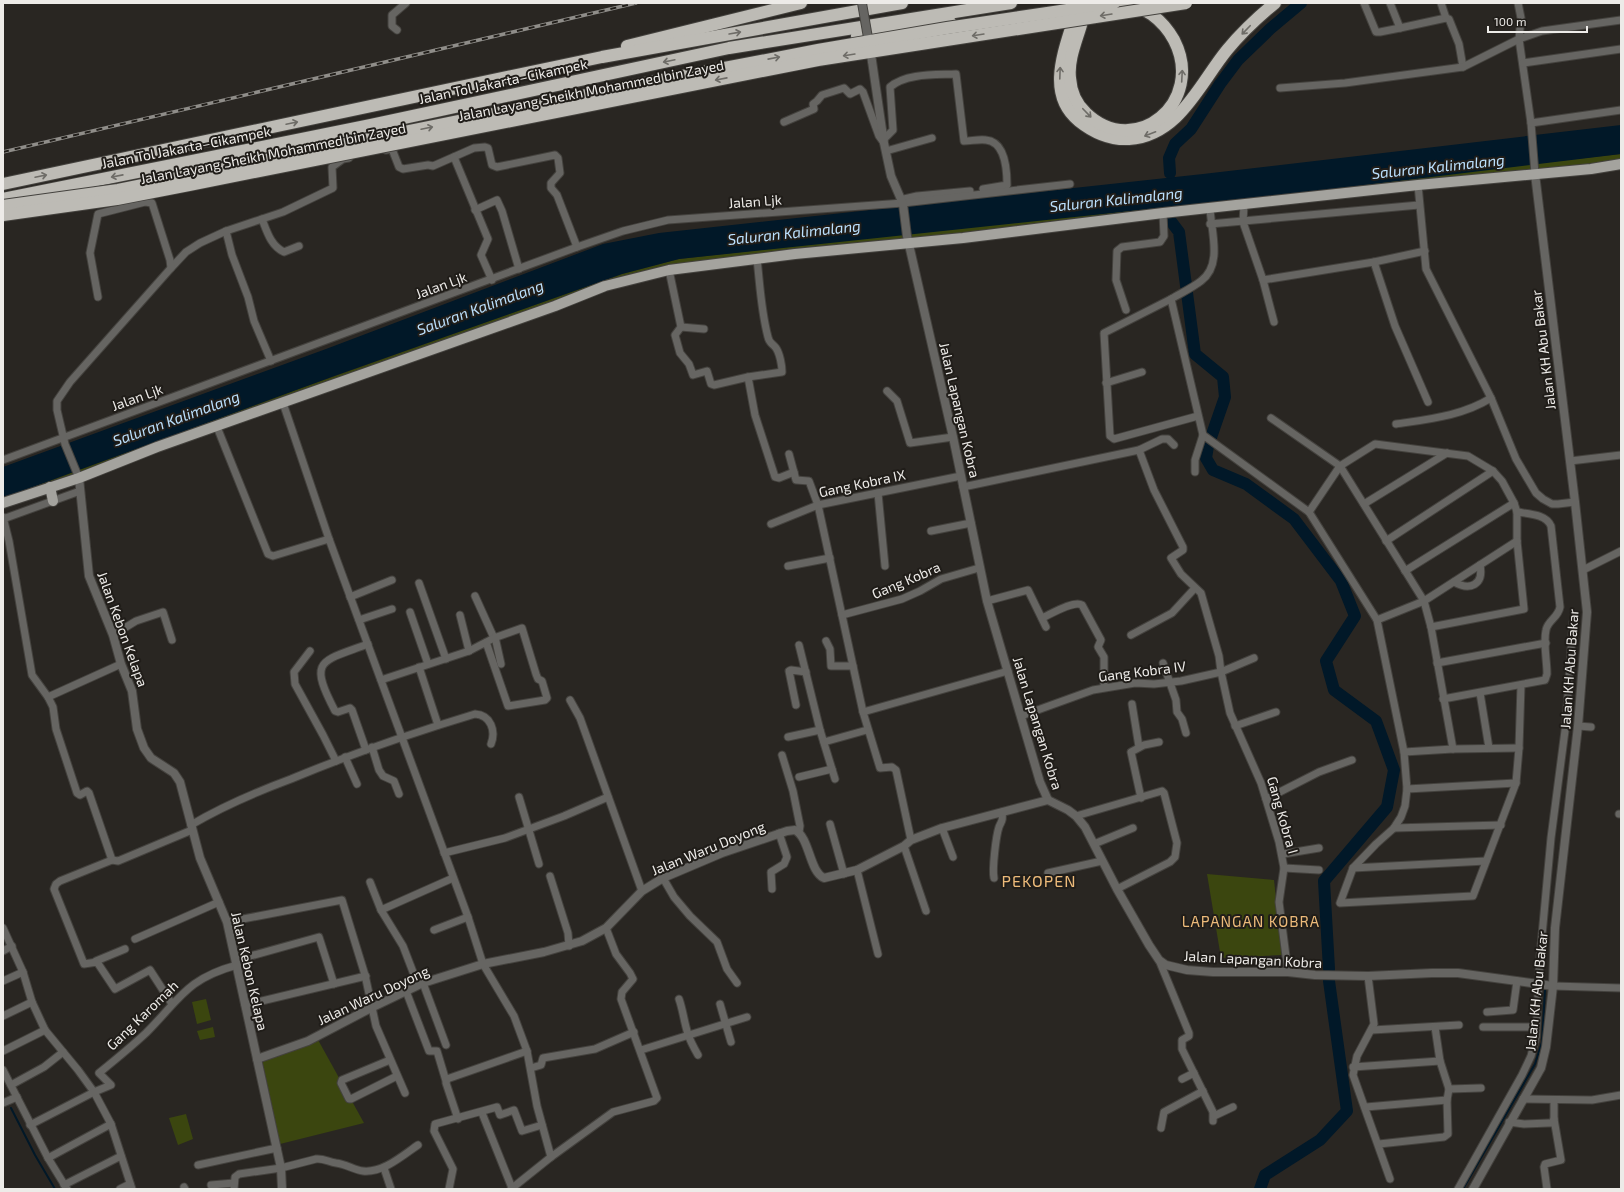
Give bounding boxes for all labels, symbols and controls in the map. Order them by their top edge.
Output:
scale bar [1488,8,1587,34]
one-way arrow [1100,11,1113,19]
text: 100 m [1494,14,1526,28]
one-way arrow [1242,25,1251,35]
one-way arrow [728,29,741,37]
one-way arrow [972,31,985,39]
one-way arrow [843,51,856,59]
one-way arrow [767,54,780,62]
street label: Jalan Tol Jakarta–Cikampek [417,55,589,107]
street label: Jalan Layang Sheikh Mohammed bin Zayed [457,56,725,124]
one-way arrow [663,57,676,65]
one-way arrow [1056,67,1064,80]
one-way arrow [1178,70,1186,83]
one-way arrow [715,75,728,83]
one-way arrow [1082,108,1092,118]
street label: Jalan Layang Sheikh Mohammed bin Zayed [139,119,407,187]
one-way arrow [285,119,298,127]
street label: Jalan Tol Jakarta–Cikampek [100,122,272,172]
one-way arrow [420,123,433,131]
one-way arrow [1144,131,1156,139]
water label: Saluran Kalimalang [1371,150,1505,182]
one-way arrow [34,172,47,180]
one-way arrow [111,173,124,181]
water label: Saluran Kalimalang [1049,183,1183,215]
street label: Jalan Ljk [728,191,782,211]
water label: Saluran Kalimalang [727,216,861,248]
street label: Jalan Ljk [413,268,469,302]
water label: Saluran Kalimalang [414,276,546,338]
street label: Jalan KH Abu Bakar [1527,289,1559,411]
street label: Jalan Lapangan Kobra [936,341,984,479]
street label: Jalan Ljk [109,380,165,414]
water label: Saluran Kalimalang [110,387,242,449]
street label: Gang Kobra IX [817,465,907,500]
street label: Gang Kobra [869,558,943,602]
street label: Jalan Kebon Kelapa [94,569,152,689]
street label: Jalan KH Abu Bakar [1556,608,1582,730]
street label: Jalan Lapangan Kobra [1010,654,1066,792]
street label: Gang Kobra IV [1097,657,1187,685]
street label: Gang Kobra I [1264,774,1302,856]
street label: Jalan Waru Doyong [649,817,768,879]
district label: PEKOPEN [1002,871,1076,890]
street label: Jalan Kebon Kelapa [228,910,272,1032]
district label: LAPANGAN KOBRA [1182,912,1320,930]
street label: Jalan KH Abu Bakar [1521,930,1551,1052]
street label: Jalan Lapangan Kobra [1183,947,1323,971]
street label: Jalan Waru Doyong [314,962,432,1028]
street label: Gang Karomah [103,977,181,1053]

